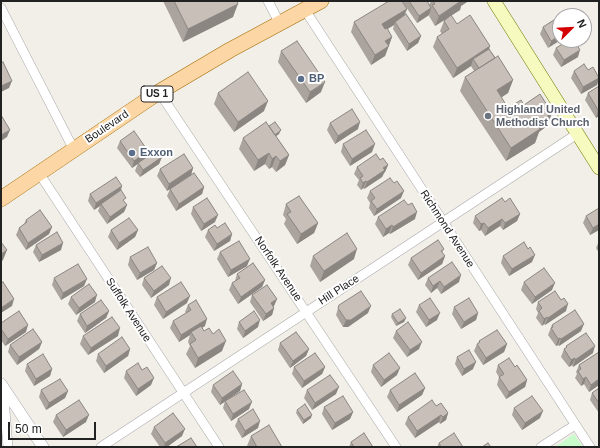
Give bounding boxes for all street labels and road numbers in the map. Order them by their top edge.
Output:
road number: US 1 [141,86,173,102]
street label: Boulevard [83,108,131,146]
street label: Richmond Avenue [417,188,477,270]
street label: Norfolk Avenue [252,234,304,304]
street label: Hill Place [316,272,362,308]
street label: Suffolk Avenue [102,276,154,344]

